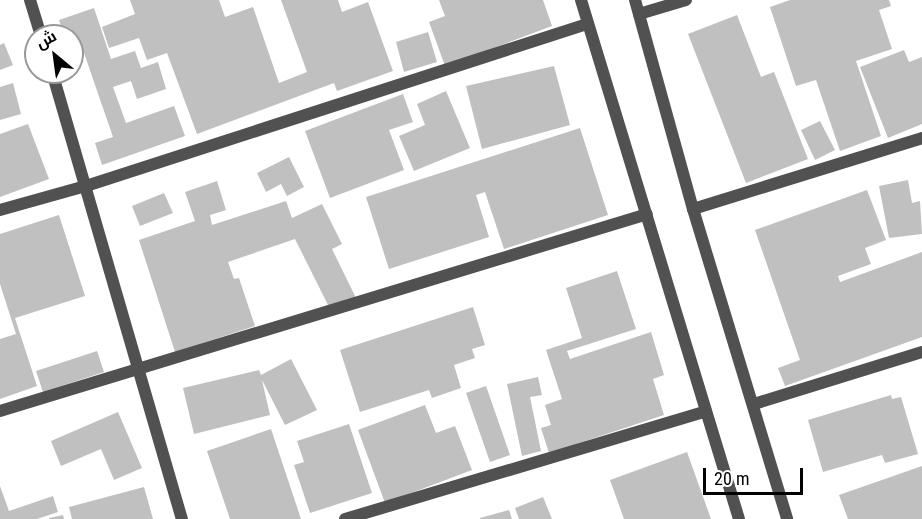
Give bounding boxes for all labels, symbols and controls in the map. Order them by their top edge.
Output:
north arrow [24,24,84,84]
text: ش [32,26,60,53]
scale bar [706,456,806,494]
text: 20 m [714,468,749,489]

